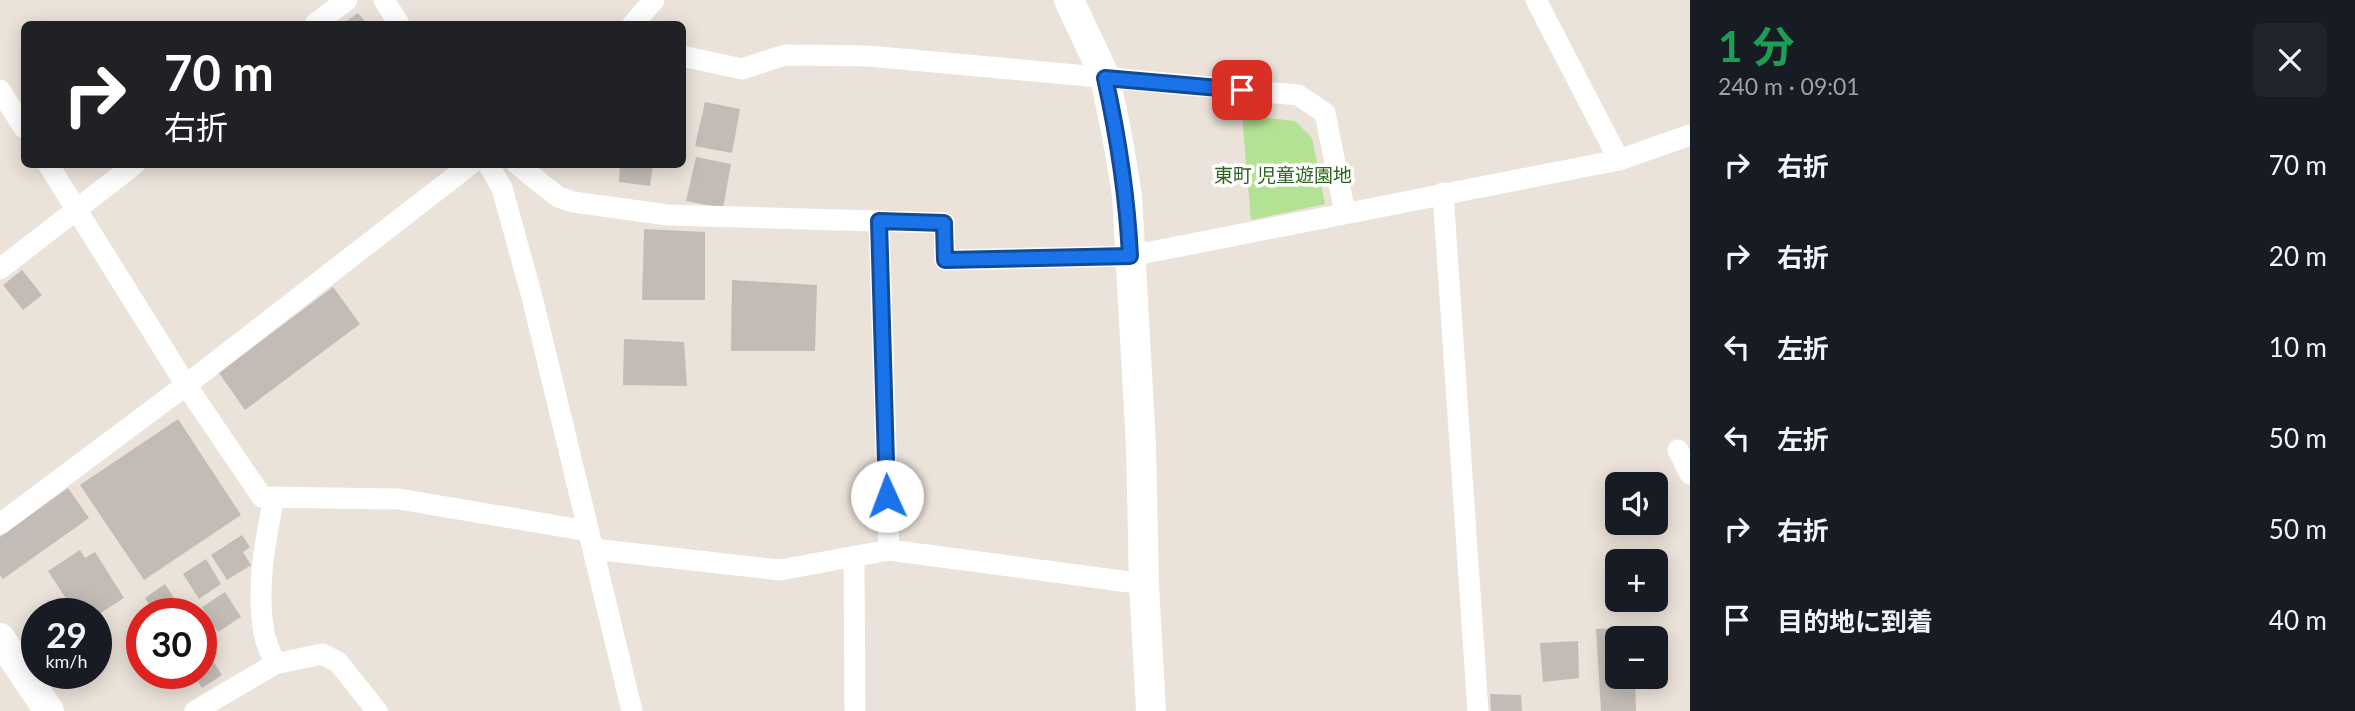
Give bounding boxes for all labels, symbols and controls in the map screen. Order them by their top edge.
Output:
text: 1 分 [1718,21,1795,71]
button: close [2253,23,2327,97]
text: 70 m [164,43,274,101]
icon: right [49,49,140,140]
pin [1212,60,1272,120]
icon: arrive [1223,71,1261,109]
text: 240 m · 09:01 [1718,72,1860,100]
text: 右折 [164,107,228,146]
icon: right [1718,146,1756,184]
text: 70 m [2269,149,2327,181]
text: 右折 [1777,150,1829,182]
park label: 東町 児童遊園地 [1214,163,1352,186]
icon: right [1718,237,1756,275]
text: 20 m [2269,240,2327,272]
text: 右折 [1777,241,1829,273]
icon: left [1718,328,1756,366]
text: 10 m [2269,331,2327,363]
text: 左折 [1777,332,1829,364]
icon: left [1718,419,1756,457]
text: 50 m [2269,422,2327,454]
text: 左折 [1777,423,1829,455]
position arrow [850,459,924,533]
map controls [1605,472,1668,689]
button: sound [1605,472,1668,535]
icon: right [1718,510,1756,548]
text: 50 m [2269,513,2327,545]
text: 右折 [1777,514,1829,546]
button: + [1605,549,1668,612]
speed limit sign: 30 [126,598,217,689]
icon: arrive [1718,601,1756,639]
text: 40 m [2269,604,2327,636]
text: 目的地に到着 [1777,605,1933,637]
text: 29 [46,613,87,655]
button: − [1605,626,1668,689]
text: km/h [45,650,88,672]

